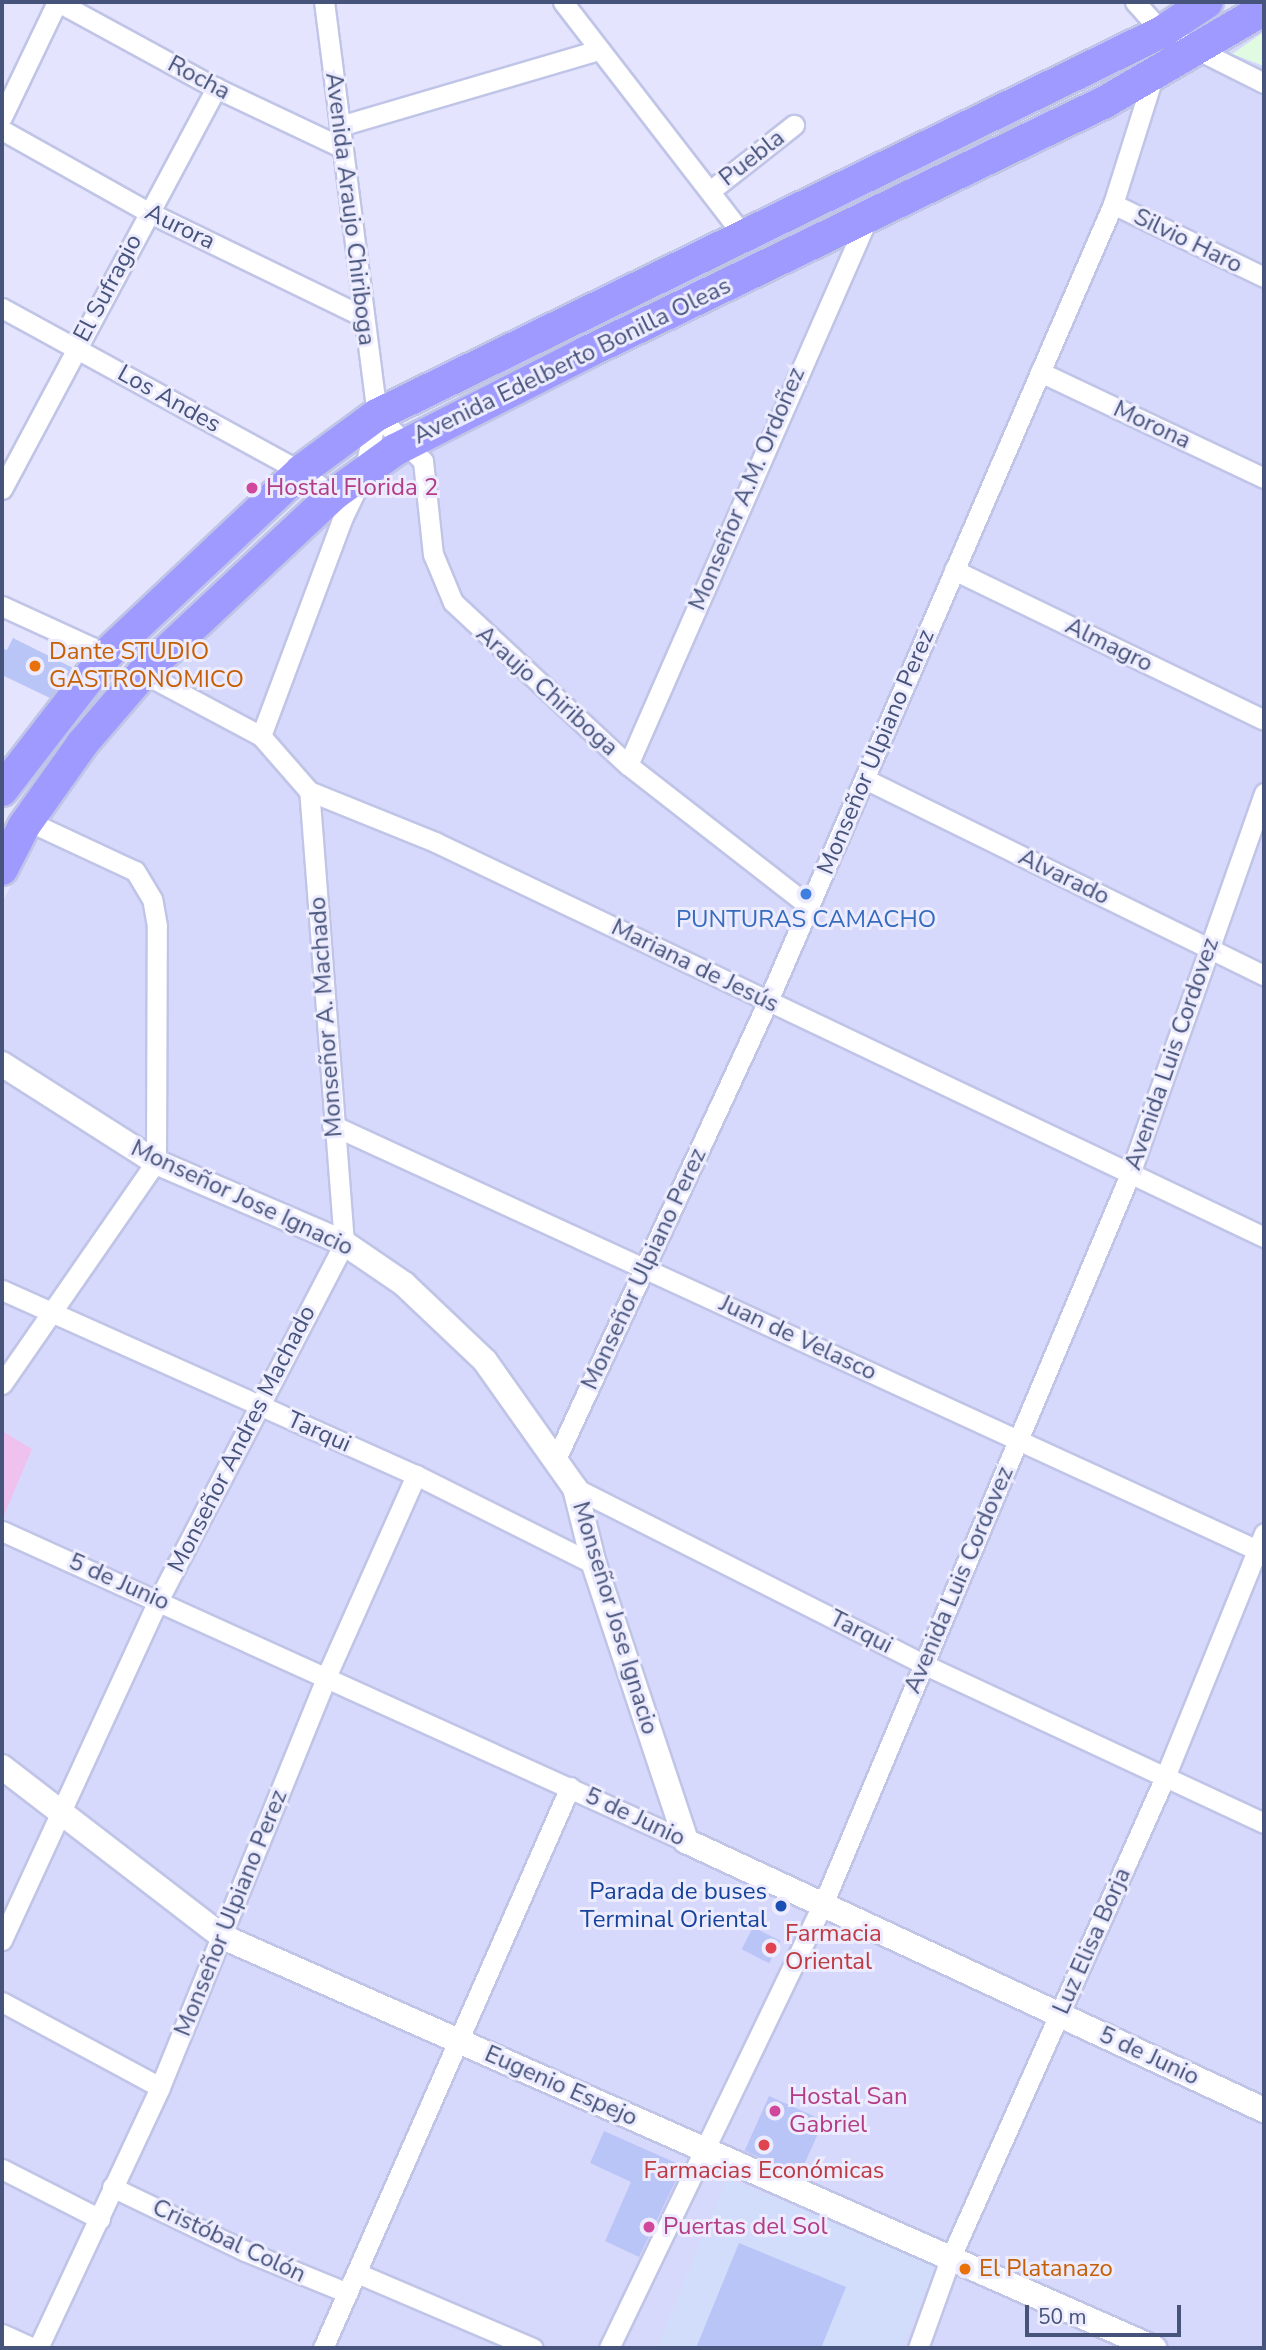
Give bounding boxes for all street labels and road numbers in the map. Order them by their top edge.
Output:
street label: Rocha [163,50,235,106]
street label: Avenida Araujo Chiriboga [319,71,381,347]
street label: Puebla [714,124,790,192]
street label: Aurora [140,198,220,256]
street label: Silvio Haro [1129,202,1247,280]
street label: El Sufragio [68,229,148,347]
street label: Avenida Edelberto Bonilla Oleas [409,271,735,451]
street label: Los Andes [112,359,226,439]
street label: Monseñor A.M. Ordoñez [683,363,811,615]
street label: Morona [1109,395,1195,455]
street label: Almagro [1061,612,1157,678]
street label: Araujo Chiriboga [470,620,624,762]
street label: Monseñor Ulpiano Perez [811,625,941,879]
street label: Alvarado [1014,843,1114,911]
street label: Monseñor A. Machado [303,896,349,1138]
street label: Mariana de Jesús [607,913,783,1019]
street label: Avenida Luis Cordovez [1119,934,1225,1174]
street label: Monseñor Jose Ignacio [126,1134,358,1262]
street label: Monseñor Ulpiano Perez [575,1144,713,1394]
street label: Juan de Velasco [715,1289,881,1387]
street label: Monseñor Andres Machado [162,1301,322,1577]
street label: Tarqui [283,1405,355,1459]
street label: Avenida Luis Cordovez [898,1462,1020,1698]
street label: Monseñor Jose Ignacio [566,1498,664,1738]
street label: 5 de Junio [64,1547,174,1617]
street label: Tarqui [825,1604,897,1660]
street label: 5 de Junio [580,1781,690,1853]
street label: Monseñor Ulpiano Perez [168,1786,294,2040]
street label: Luz Elisa Borja [1047,1863,1137,2019]
street label: 5 de Junio [1094,2020,1204,2092]
street label: Eugenio Espejo [480,2039,642,2133]
street label: Cristóbal Colón [148,2193,310,2289]

